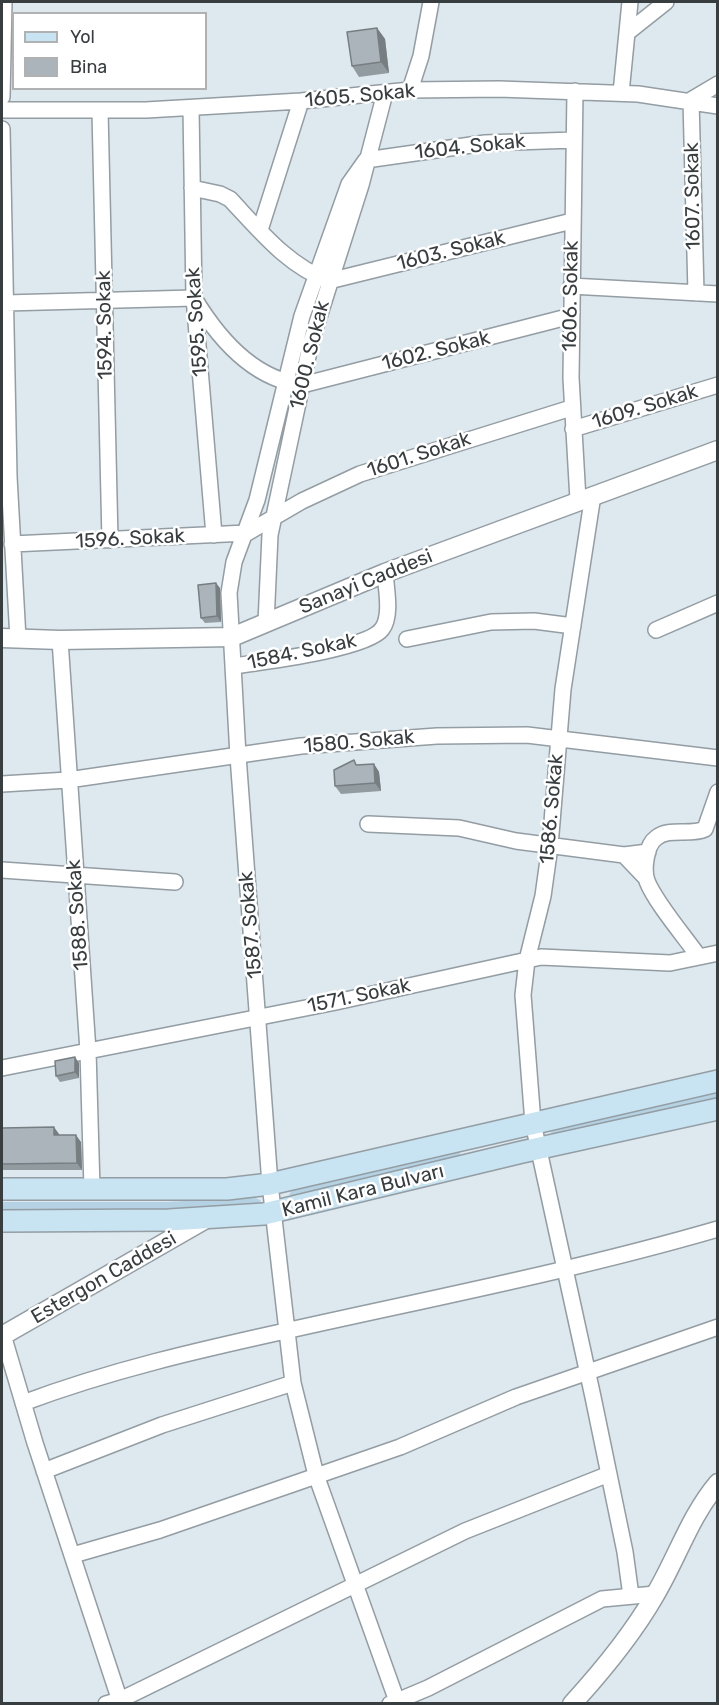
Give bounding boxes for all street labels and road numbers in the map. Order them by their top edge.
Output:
street label: 1605. Sokak [304,79,416,113]
street label: 1604. Sokak [414,129,526,165]
street label: 1607. Sokak [680,142,706,250]
street label: 1603. Sokak [394,226,508,276]
street label: 1606. Sokak [558,240,584,352]
street label: 1595. Sokak [181,267,213,377]
street label: 1594. Sokak [92,270,118,380]
street label: 1600. Sokak [285,298,335,412]
street label: 1602. Sokak [380,326,492,376]
street label: 1609. Sokak [589,380,701,434]
street label: 1601. Sokak [364,427,474,483]
street label: 1596. Sokak [75,524,185,554]
street label: Sanayi Caddesi [296,544,436,620]
street label: 1584. Sokak [245,629,359,675]
street label: 1580. Sokak [303,725,415,759]
street label: 1586. Sokak [535,753,569,865]
street label: 1588. Sokak [62,859,94,971]
street label: 1587. Sokak [234,870,268,980]
street label: 1571. Sokak [305,973,413,1019]
street label: Kamil Kara Bulvarı [280,1159,446,1223]
street label: Estergon Caddesi [27,1227,181,1329]

